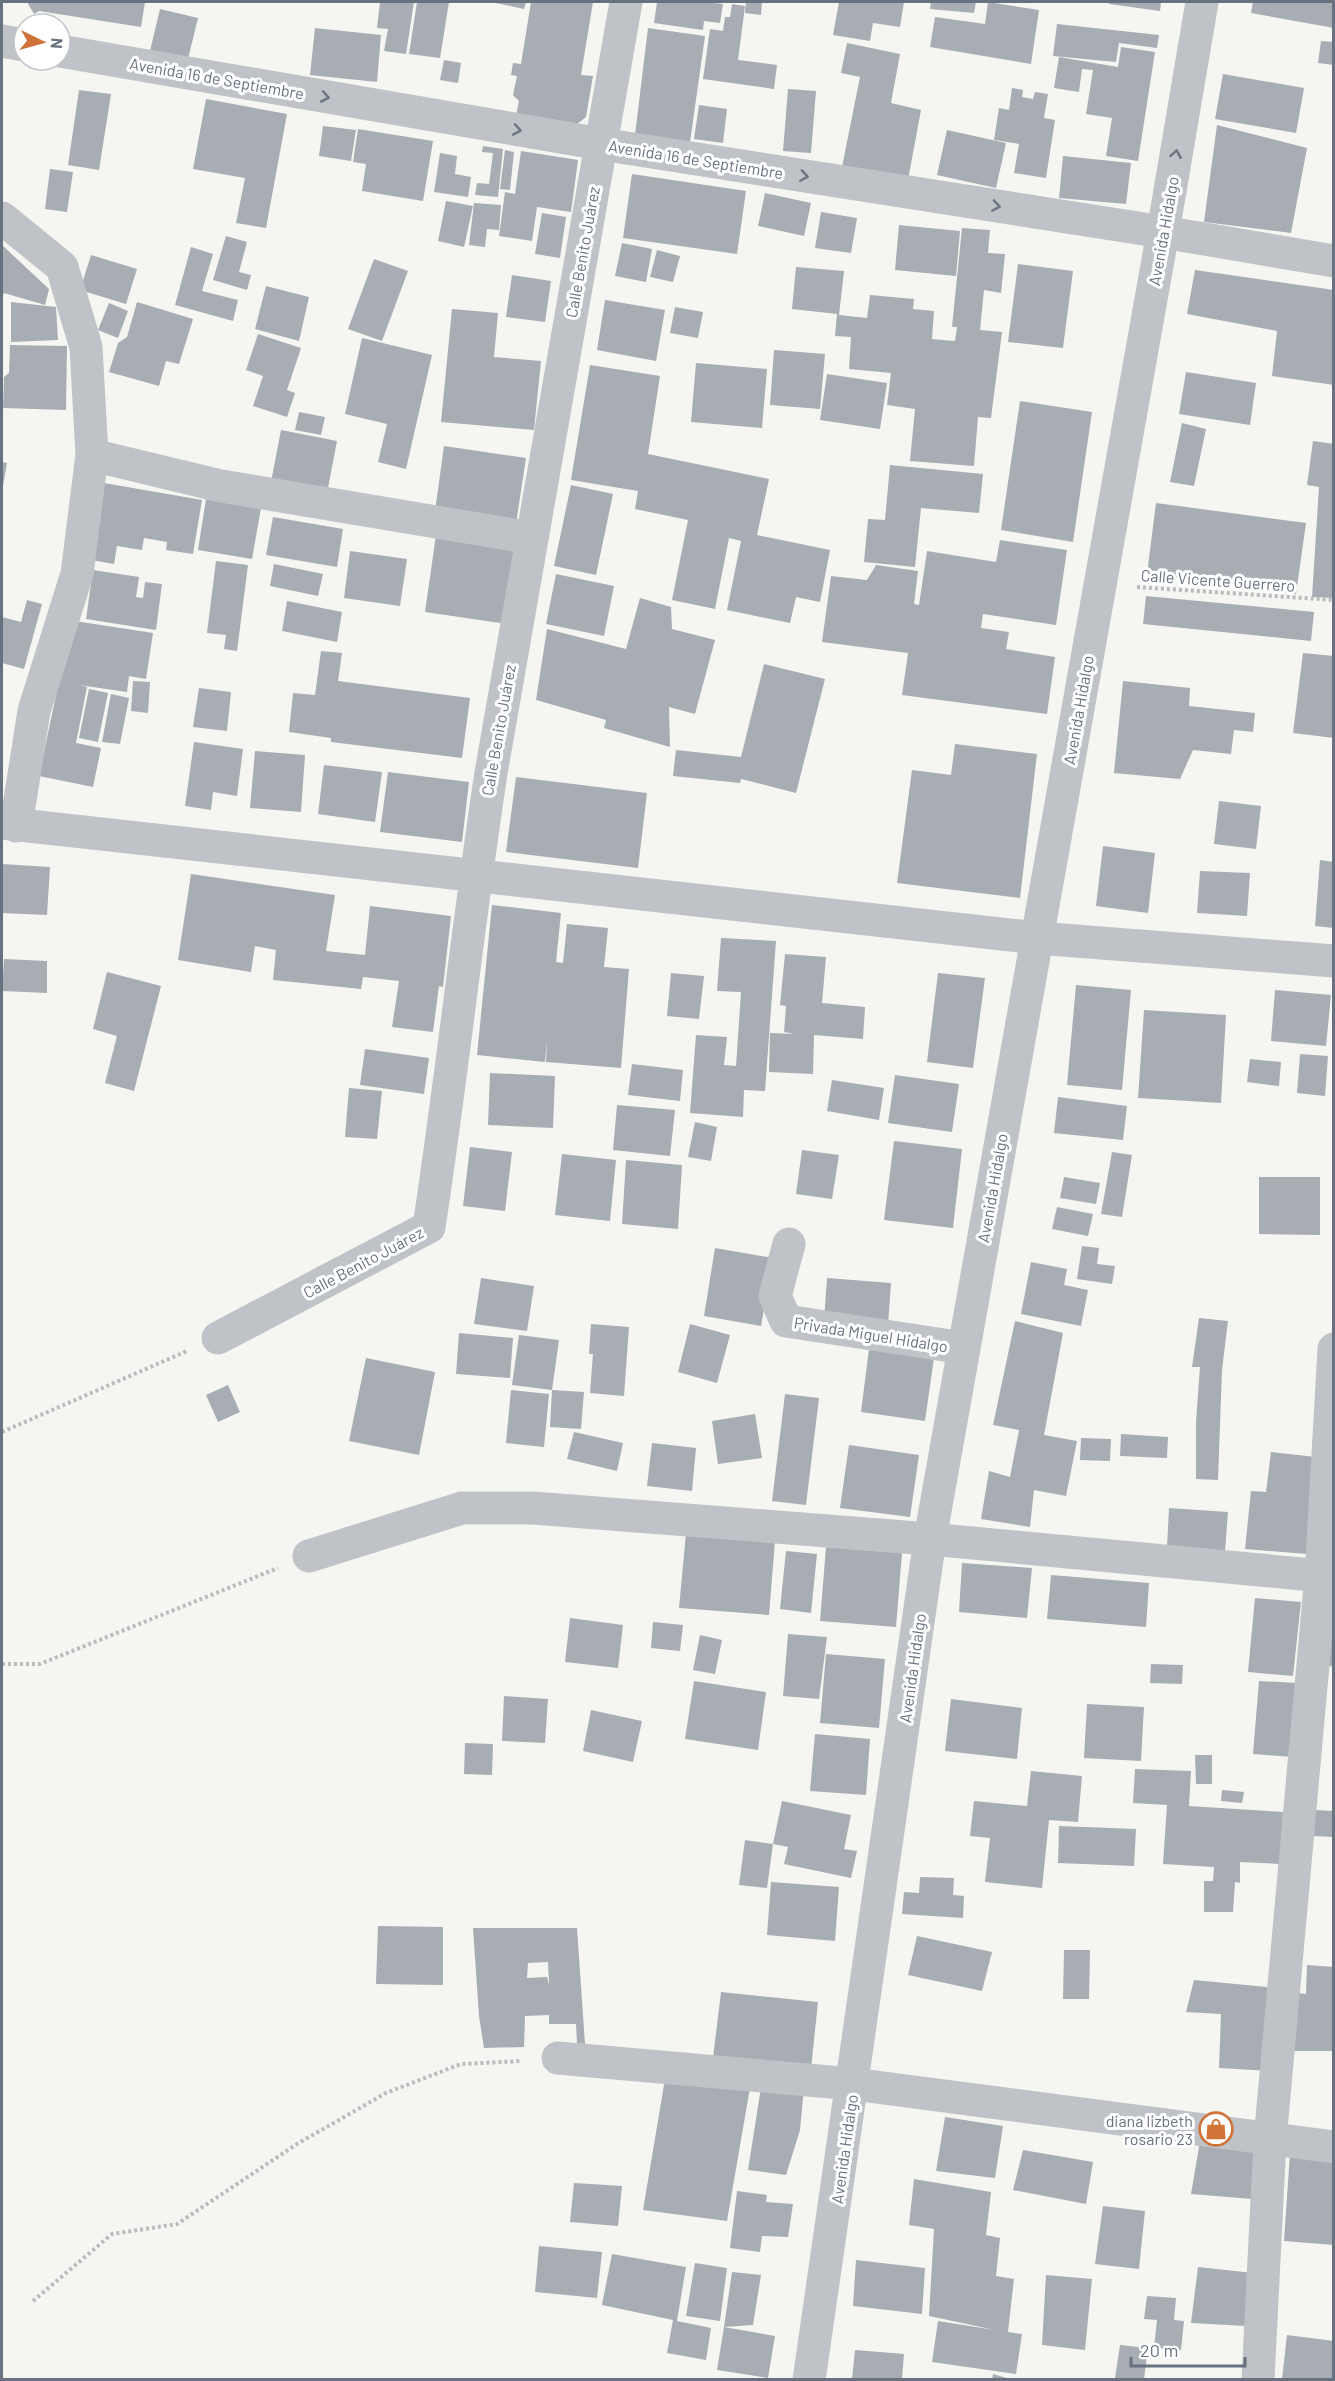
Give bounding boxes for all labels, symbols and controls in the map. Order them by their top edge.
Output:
north arrow [12,12,72,72]
text: N [48,37,67,49]
street label: Avenida 16 de Septiembre [128,53,306,103]
one-way arrow [320,90,329,102]
one-way arrow [511,123,521,136]
street label: Avenida 16 de Septiembre [607,136,785,182]
one-way arrow [1169,149,1182,159]
one-way arrow [799,170,808,182]
street label: Avenida Hidalgo [1144,175,1182,287]
street label: Calle Benito Juárez [561,185,603,319]
one-way arrow [992,200,1001,212]
street label: Calle Vicente Guerrero [1140,565,1296,595]
street label: Avenida Hidalgo [1059,654,1097,766]
street label: Calle Benito Juárez [477,663,519,797]
street label: Avenida Hidalgo [973,1132,1011,1244]
street label: Calle Benito Juárez [300,1222,426,1302]
street label: Privada Miguel Hidalgo [793,1312,949,1356]
street label: Avenida Hidalgo [895,1612,929,1724]
street label: Avenida Hidalgo [827,2093,861,2205]
place label: diana lizbeth rosario 23 [1106,2111,1193,2148]
shop icon: diana lizbeth rosario 23 [1198,2111,1234,2147]
scale bar [1131,2330,1245,2368]
text: 20 m [1140,2339,1178,2361]

